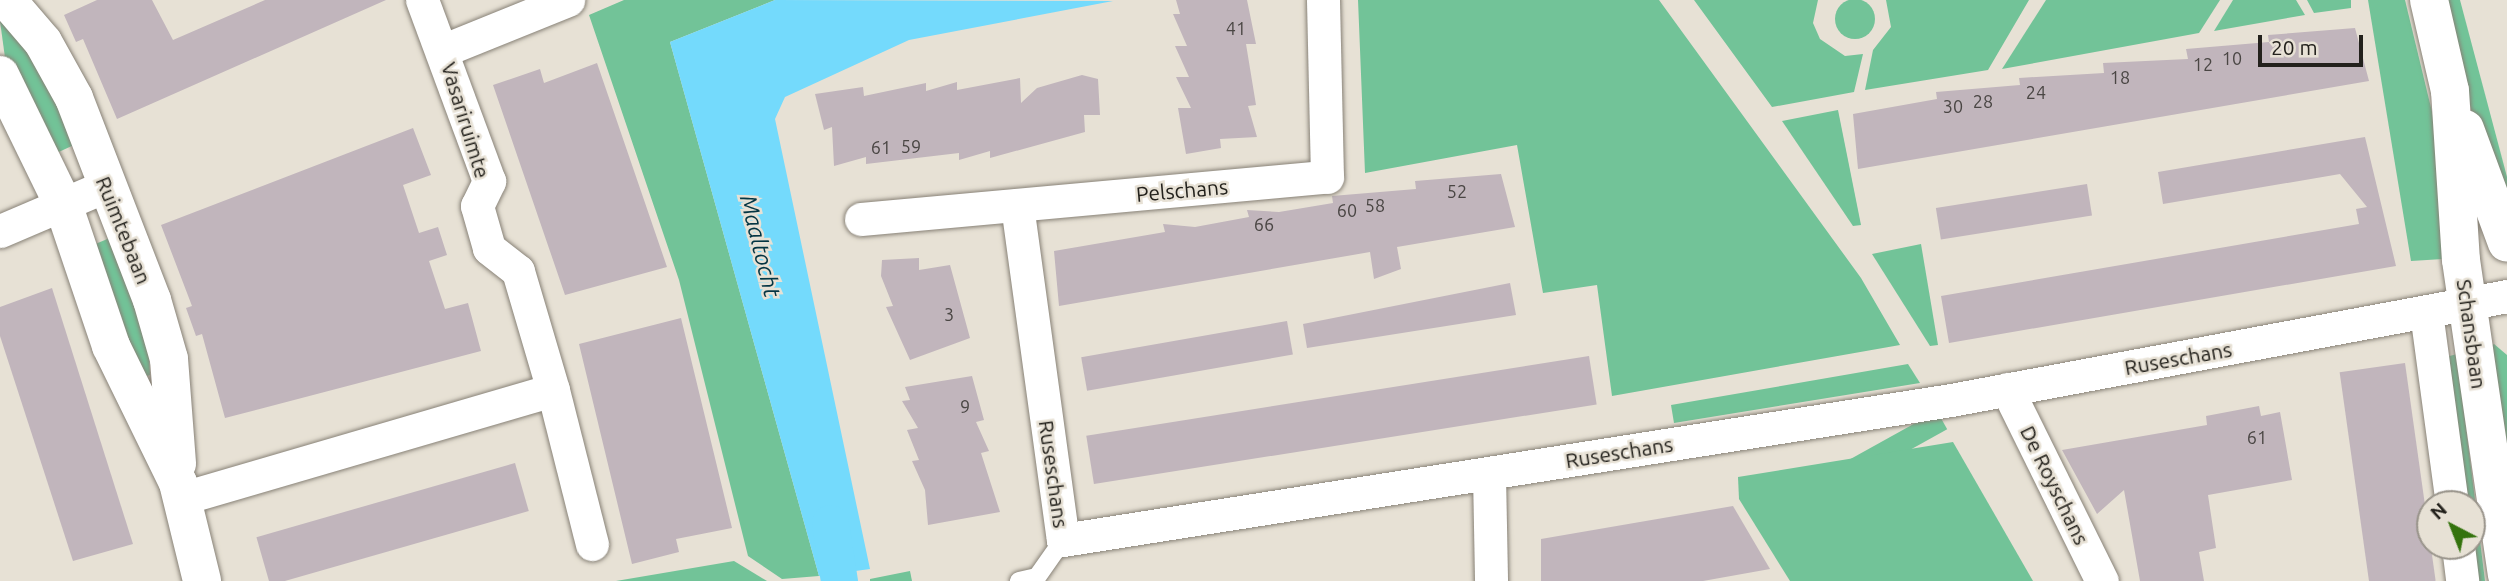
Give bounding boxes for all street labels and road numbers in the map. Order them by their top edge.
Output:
street label: Vasariruimte [436,59,496,181]
street label: Ruimtebaan [91,172,157,288]
street label: Pelschans [1135,173,1229,207]
street label: Schansbaan [2452,278,2492,390]
street label: Ruseschans [2122,336,2234,380]
street label: Ruseschans [1034,419,1074,529]
street label: De Royschans [2015,421,2095,549]
street label: Ruseschans [1563,431,1675,473]

